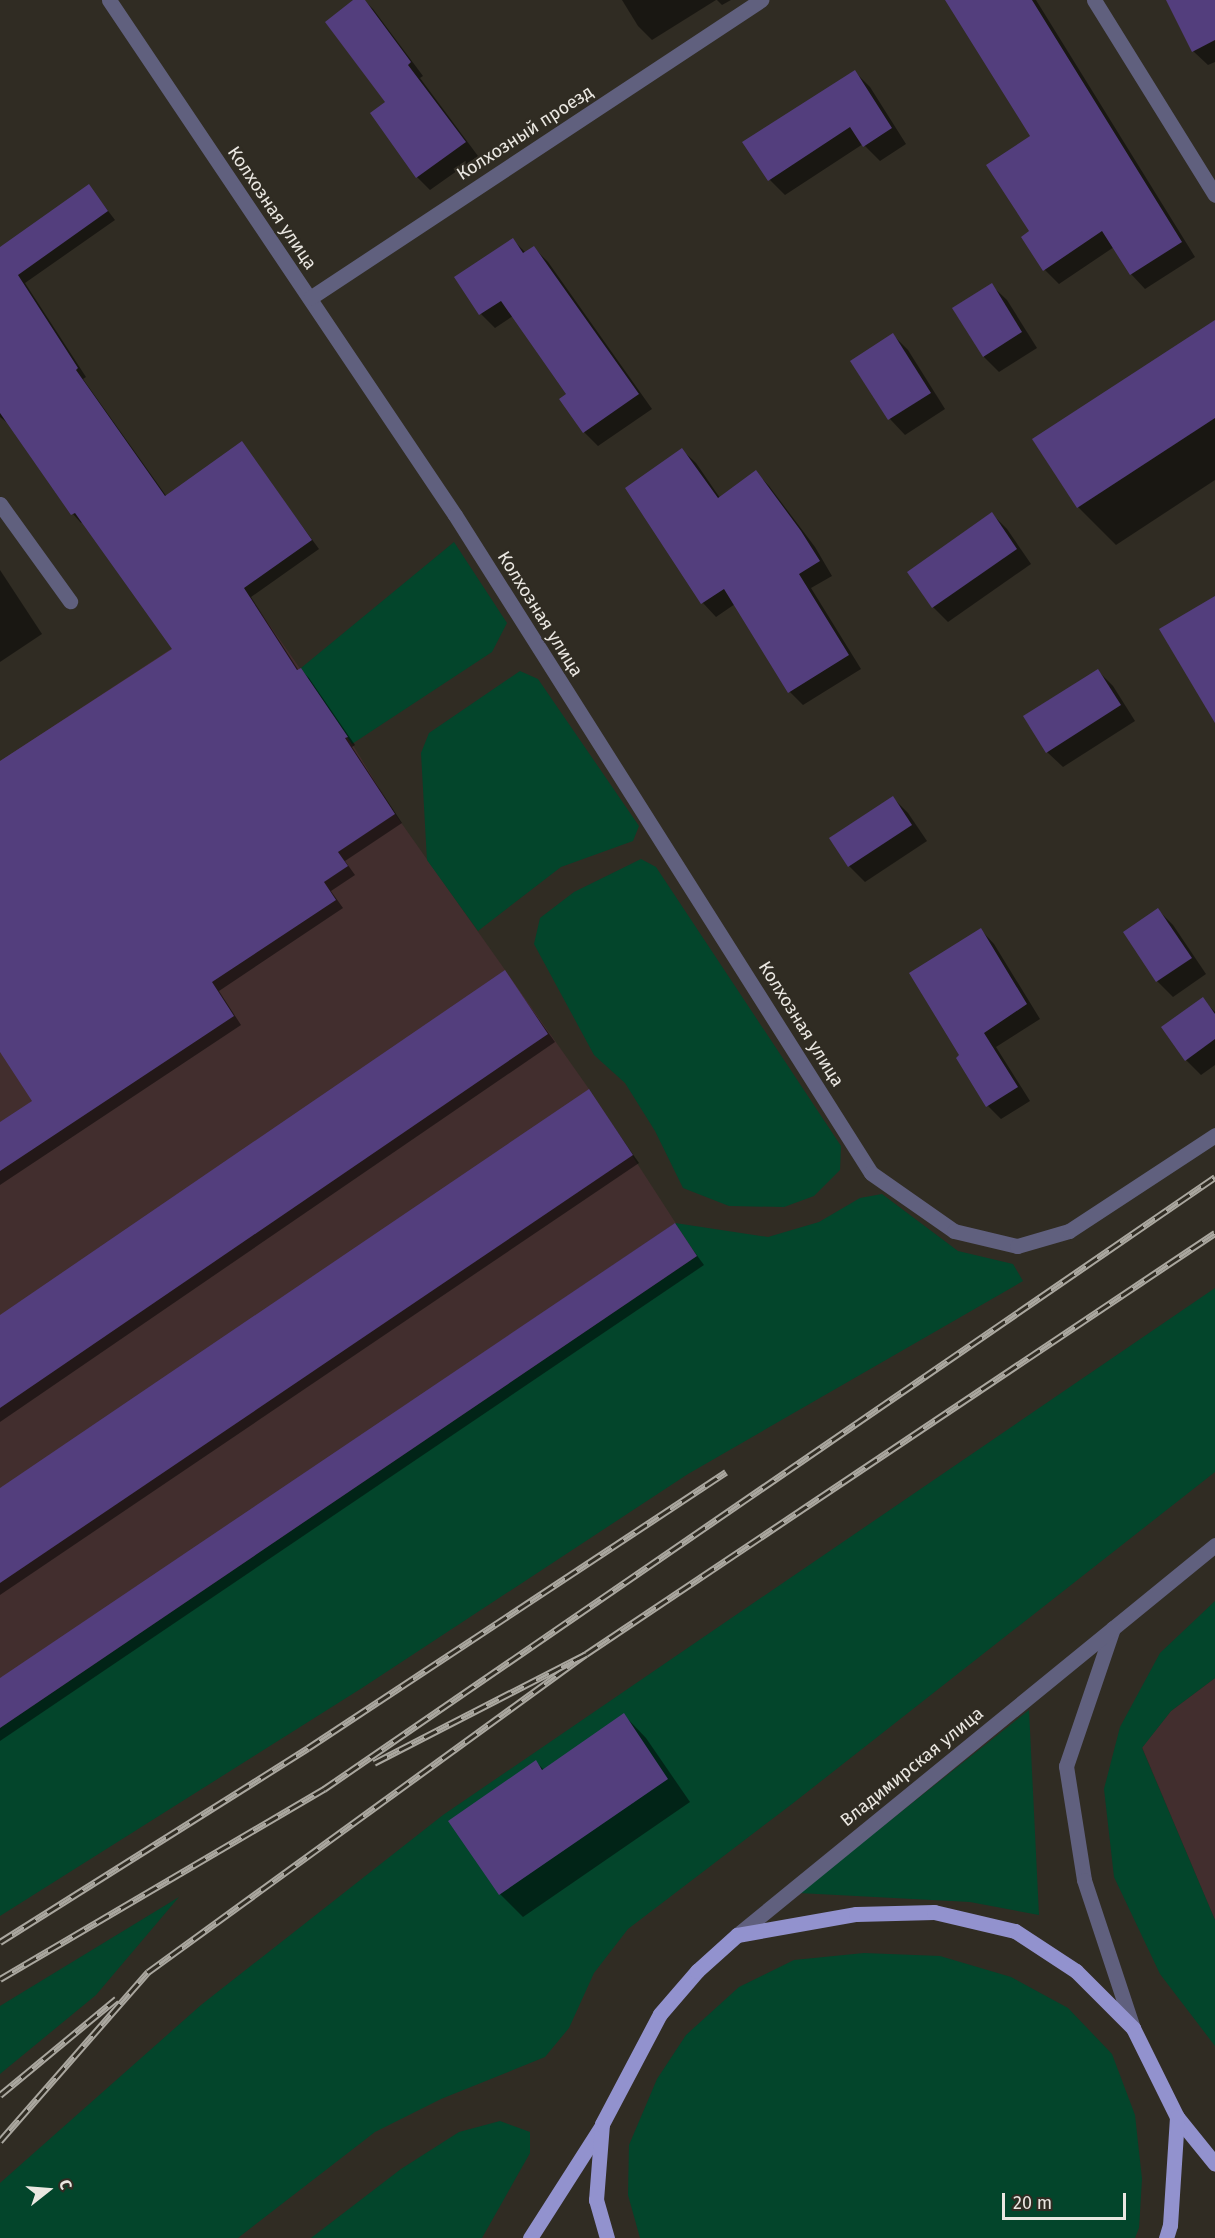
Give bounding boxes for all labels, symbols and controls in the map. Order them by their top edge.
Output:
street label: Колхозный проезд [453,81,597,185]
street label: Колхозная улица [223,142,321,274]
street label: Колхозная улица [493,547,587,681]
street label: Колхозная улица [754,957,848,1091]
street label: Владимирская улица [836,1703,988,1831]
north arrow [18,2160,78,2220]
text: С [55,2177,76,2192]
scale bar [1005,2181,1130,2219]
text: 20 m [1013,2192,1052,2214]

